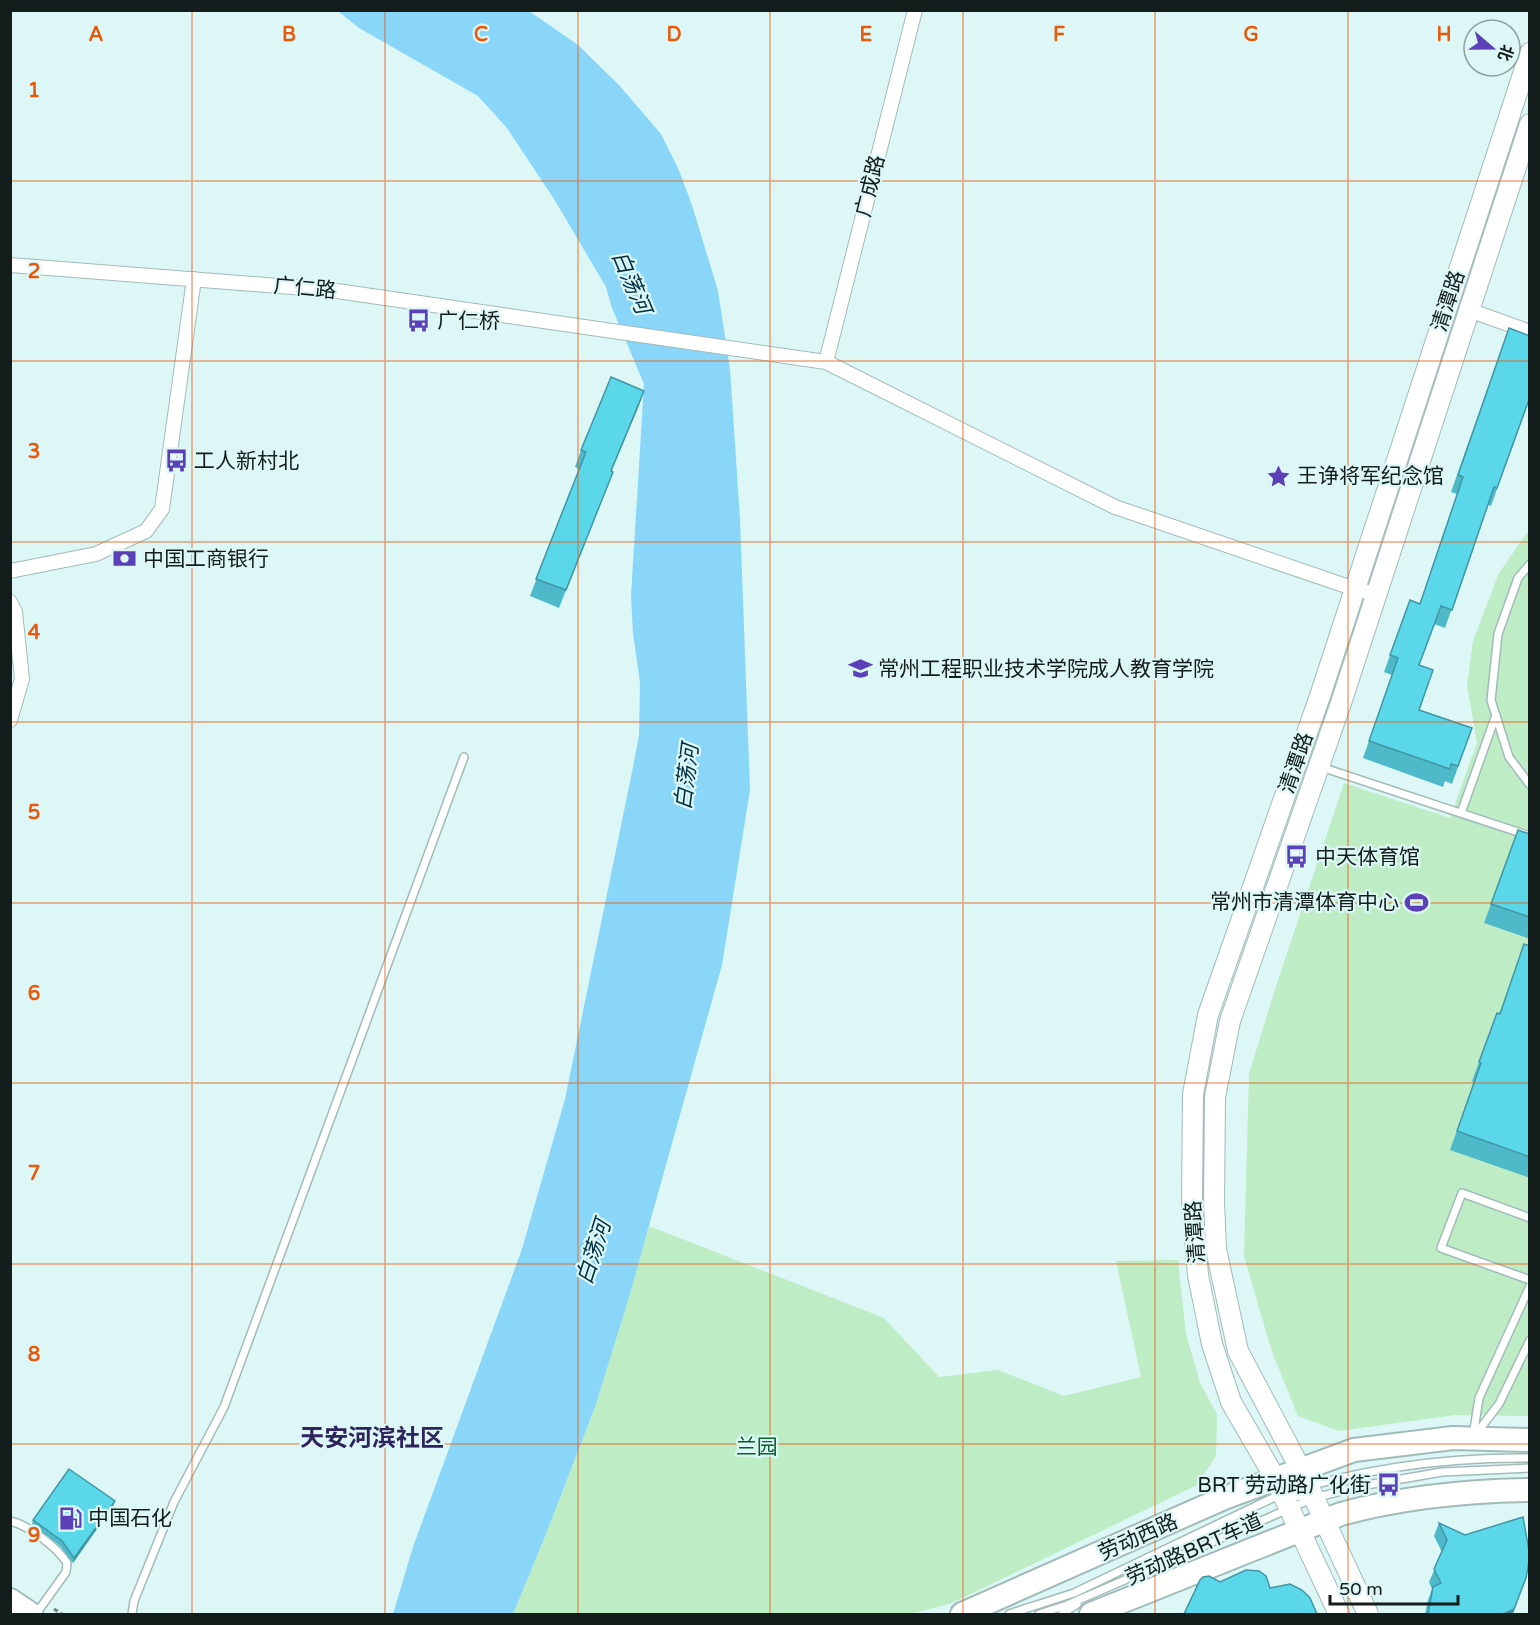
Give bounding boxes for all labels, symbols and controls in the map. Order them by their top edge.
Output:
north arrow [1462,18,1522,78]
text: A [89,23,104,47]
text: B [282,23,296,47]
text: C [474,23,488,47]
text: D [666,23,682,47]
text: E [860,23,873,47]
text: F [1053,23,1065,47]
text: G [1243,23,1259,47]
text: H [1436,23,1452,47]
text: 北 [1493,42,1517,64]
text: 1 [28,79,40,103]
street label: 广成路 [851,153,890,220]
water label: 白荡河 [606,247,658,322]
text: 2 [28,260,40,284]
street label: 清潭路 [1427,267,1470,335]
street label: 广仁路 [272,273,337,304]
bus stop icon: 广仁桥 [406,308,432,334]
place label: 广仁桥 [437,309,500,334]
text: 3 [28,440,40,464]
bus stop icon: 工人新村北 [163,448,189,474]
place label: 工人新村北 [194,449,299,474]
place icon: 王诤将军纪念馆 [1266,463,1292,489]
place label: 王诤将军纪念馆 [1297,464,1444,489]
bank icon: 中国工商银行 [112,546,138,572]
place label: 中国工商银行 [143,547,269,572]
text: 4 [28,621,41,645]
school or university icon: 常州工程职业技术学院成人教育学院 [847,656,873,682]
place label: 常州工程职业技术学院成人教育学院 [878,657,1214,682]
street label: 清潭路 [1274,729,1319,797]
water label: 白荡河 [670,739,704,811]
text: 5 [28,801,40,825]
bus stop icon: 中天体育馆 [1284,844,1310,870]
place label: 中天体育馆 [1315,845,1420,870]
sports icon: 常州市清潭体育中心 [1404,889,1430,915]
place label: 常州市清潭体育中心 [1210,890,1399,915]
text: 6 [28,982,40,1006]
text: 7 [28,1162,40,1186]
street label: 清潭路 [1181,1200,1210,1264]
water label: 白荡河 [571,1213,618,1288]
text: 8 [28,1343,40,1367]
district label: 天安河滨社区 [300,1424,444,1453]
park label: 兰园 [736,1435,778,1460]
bus stop icon: BRT 劳动路广化街 [1376,1472,1402,1498]
place label: BRT 劳动路广化街 [1197,1473,1371,1498]
fuel station icon: 中国石化 [57,1505,83,1531]
place label: 中国石化 [88,1506,172,1531]
street label: 劳动路BRT车道 [1122,1508,1267,1591]
street label: 劳动西路 [1095,1509,1182,1566]
text: 9 [28,1524,40,1548]
scale bar [1330,1568,1458,1606]
text: 50 m [1339,1578,1383,1600]

